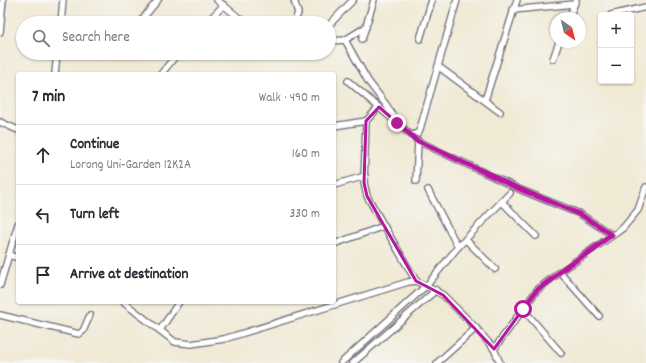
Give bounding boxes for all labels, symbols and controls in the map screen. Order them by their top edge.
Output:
north arrow [550,12,586,48]
map controls [598,12,634,84]
button: + [598,12,634,48]
search box [16,16,336,60]
icon: search [30,27,52,49]
text: Search here [62,27,130,49]
button: − [598,48,634,84]
text: 7 min [32,86,65,110]
text: Walk · 490 m [259,89,320,108]
route end [388,114,406,132]
text: Continue [70,134,119,156]
icon: ahead [32,144,54,166]
text: 160 m [292,145,320,164]
text: Lorong Uni-Garden 12K2A [70,156,191,175]
icon: left [32,204,54,226]
text: Turn left [70,204,119,226]
text: 330 m [289,205,320,224]
icon: arrive [32,264,54,286]
text: Arrive at destination [70,264,188,286]
route start [514,300,532,318]

